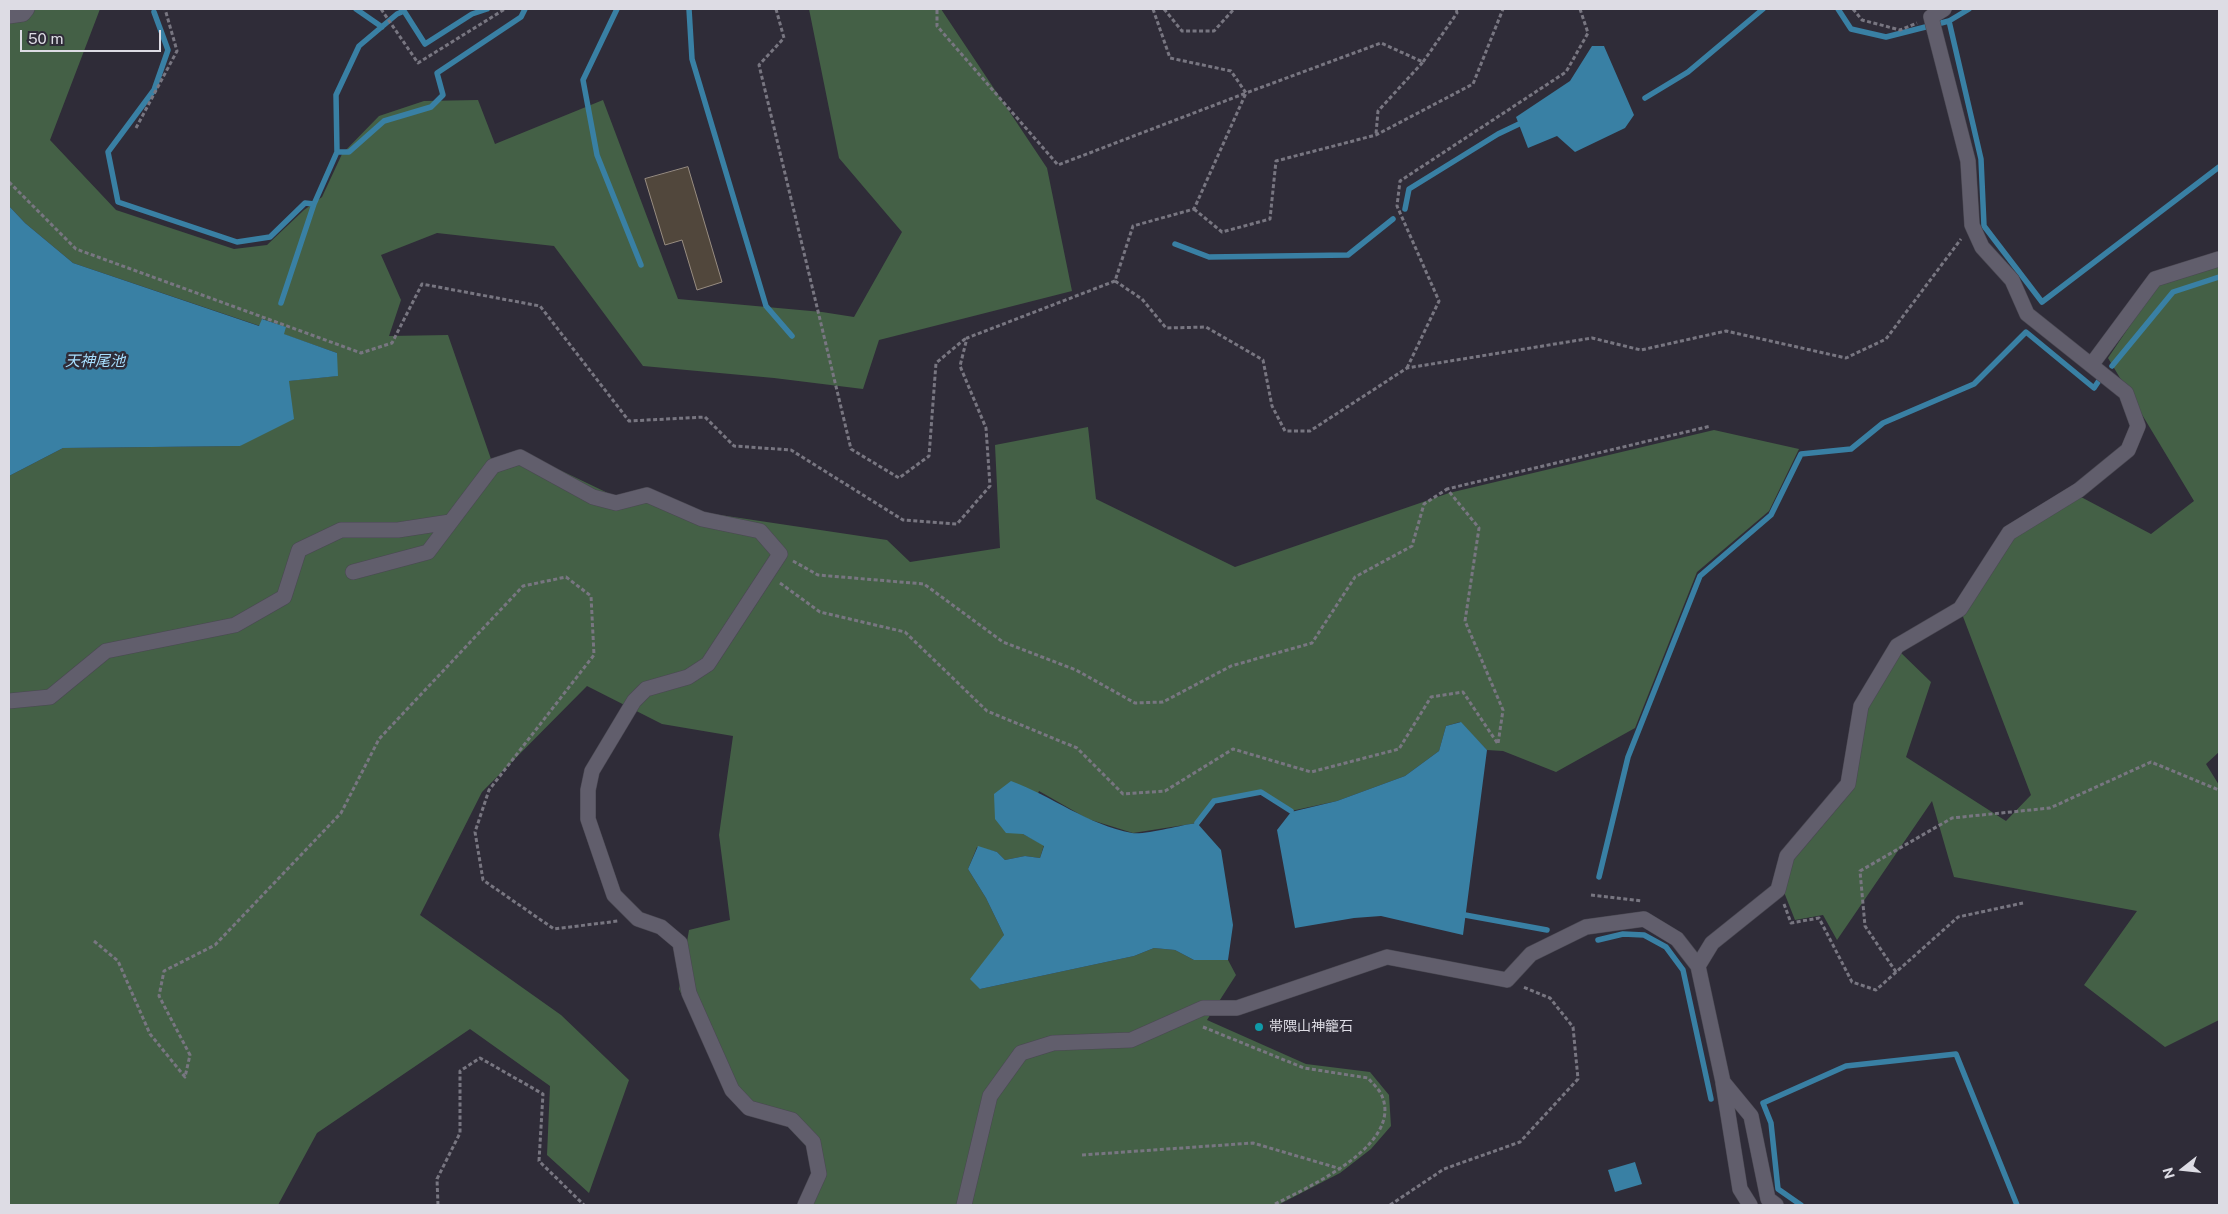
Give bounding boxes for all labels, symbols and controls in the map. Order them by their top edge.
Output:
scale bar [22,20,164,52]
text: 50 m [28,30,63,47]
water label: 天神尾池 [65,352,125,370]
place label: 帯隈山神籠石 [1269,1019,1353,1035]
marker: 帯隈山神籠石 [1253,1021,1265,1033]
north arrow [2158,1144,2208,1194]
text: N [2159,1166,2178,1181]

